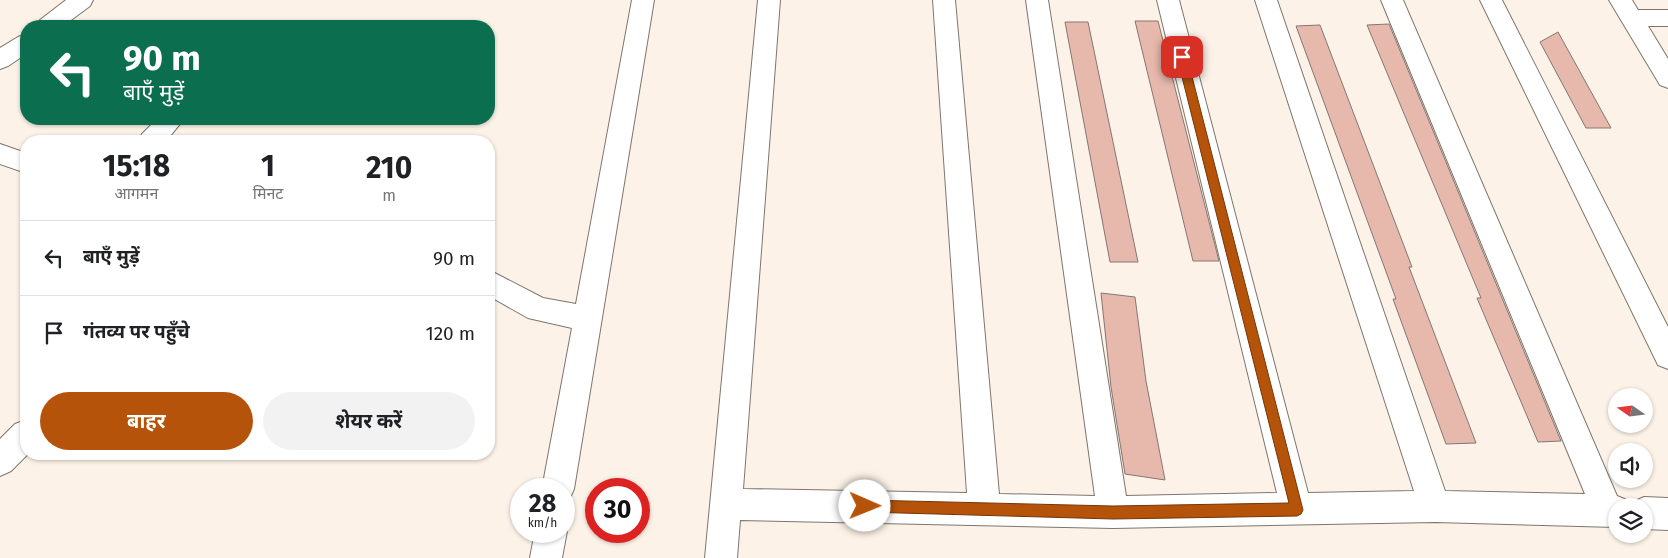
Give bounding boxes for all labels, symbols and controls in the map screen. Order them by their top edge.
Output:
pin [1161,36,1203,78]
text: 90 m [123,37,201,79]
icon: left [40,40,105,105]
icon: arrive [1168,43,1196,71]
text: बाएँ मुड़ें [123,79,184,106]
text: 15:18 [103,148,170,184]
text: 1 [261,148,275,184]
text: 210 [366,150,412,186]
text: आगमन [114,184,158,203]
text: मिनट [253,184,283,203]
text: m [382,186,396,205]
icon: left [40,244,68,272]
text: बाएँ मुड़ें [83,245,140,268]
text: 90 m [433,247,475,270]
icon: arrive [40,319,68,347]
text: गंतव्य पर पहुँचे [83,320,190,343]
text: 120 m [425,322,475,345]
north arrow [1608,388,1652,432]
map controls [1608,388,1653,543]
button: बाहर [40,392,253,450]
button: शेयर करें [263,392,475,450]
button: sound [1608,443,1653,488]
speed limit sign: 30 [585,478,650,543]
position arrow [838,479,890,531]
text: 28 [529,489,556,519]
button: layers [1608,498,1653,543]
text: km/h [528,516,557,530]

